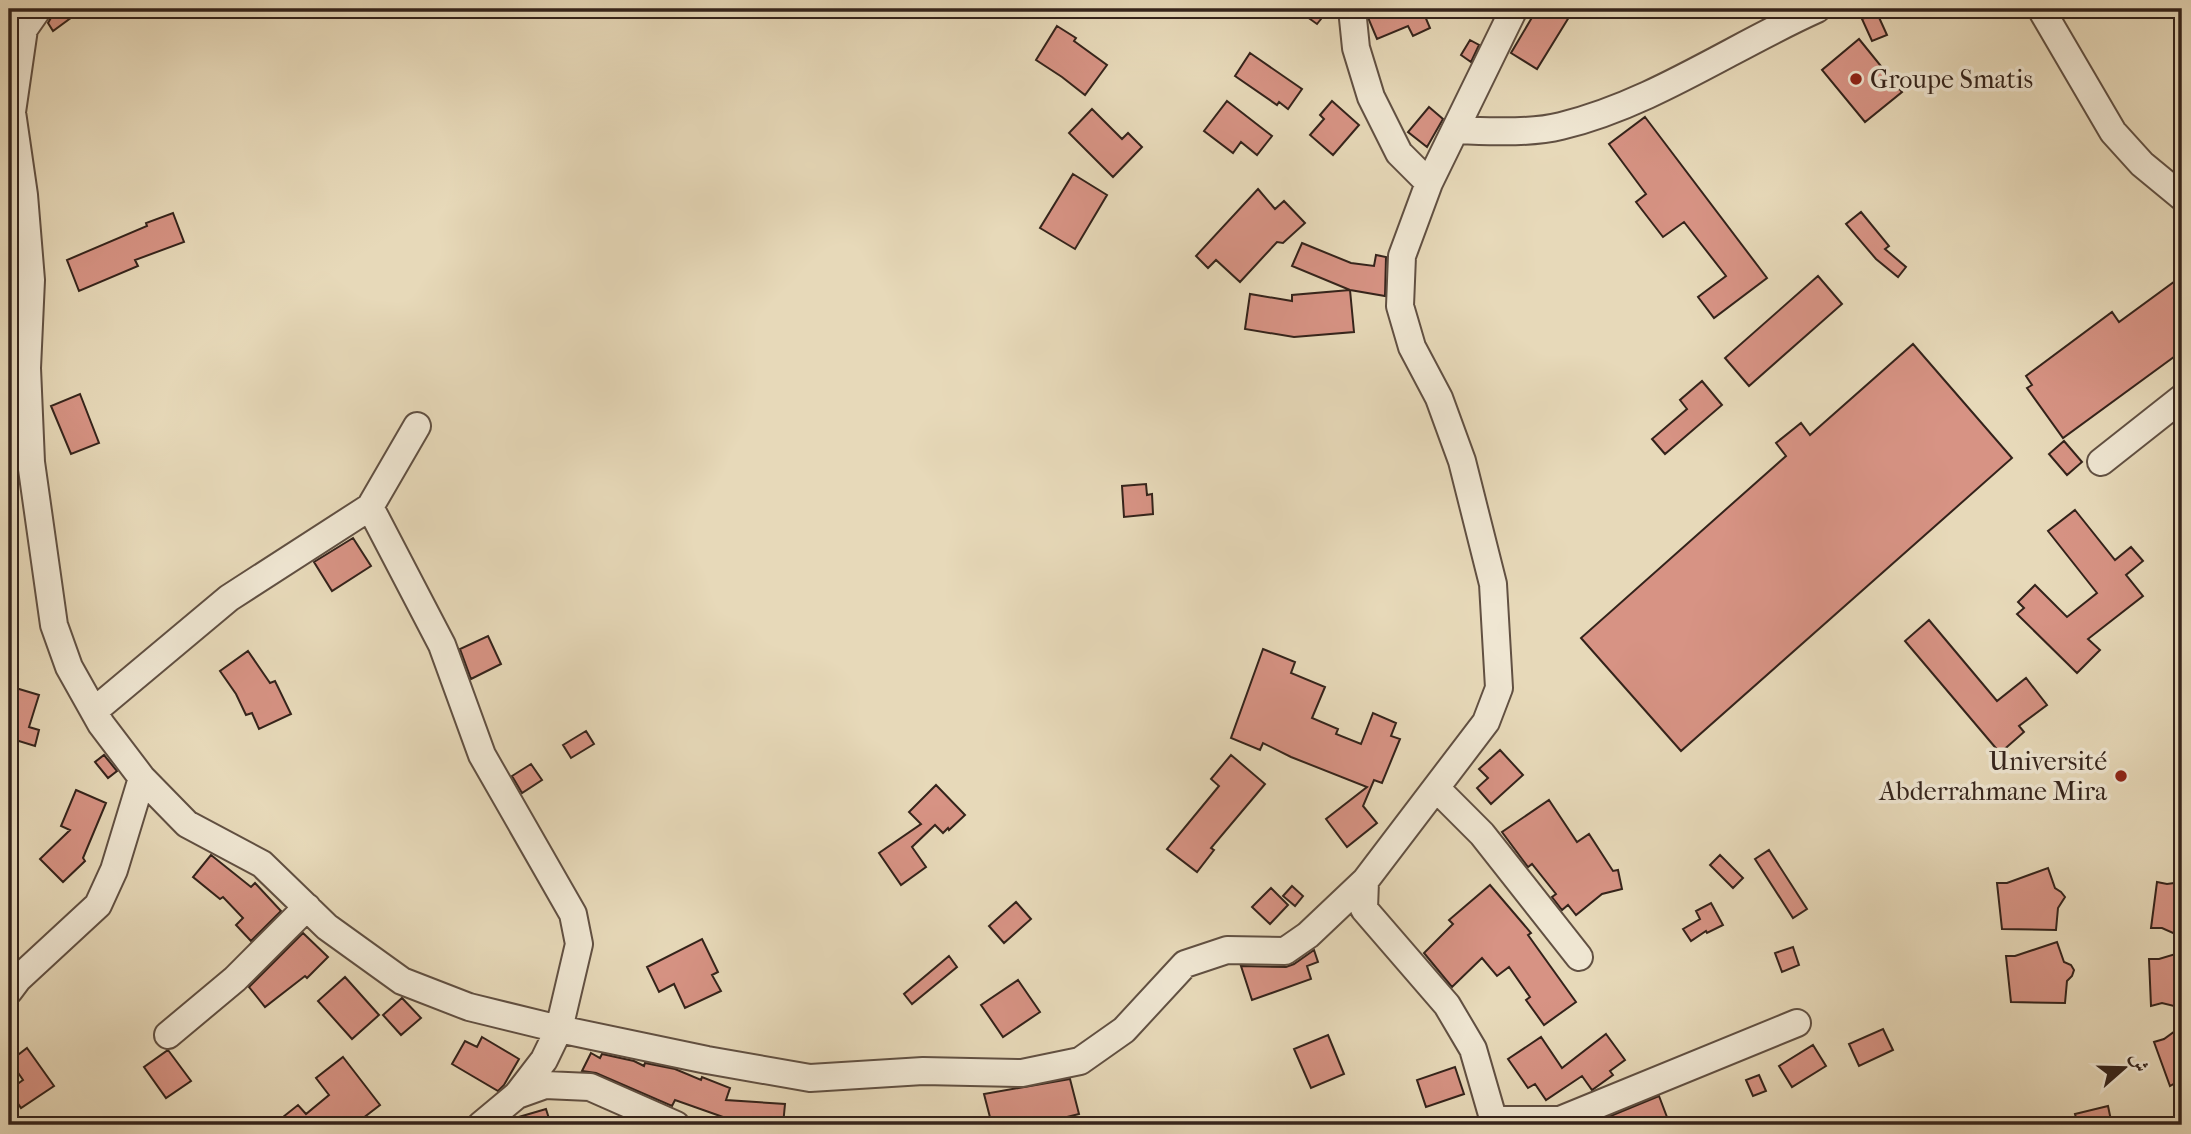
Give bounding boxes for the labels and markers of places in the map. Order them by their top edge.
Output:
place label: Groupe Smatis [1870,64,2033,95]
marker: Groupe Smatis [1848,71,1864,87]
place label: Université Abderrahmane Mira [1878,746,2108,807]
marker: Université Abderrahmane Mira [2113,768,2129,784]

